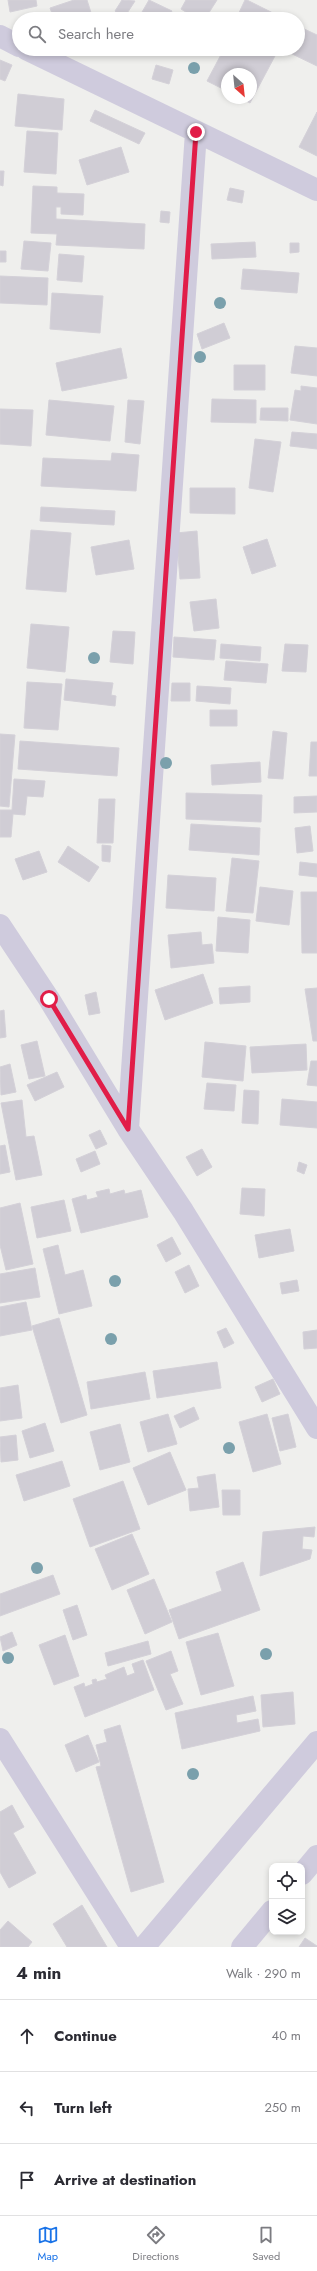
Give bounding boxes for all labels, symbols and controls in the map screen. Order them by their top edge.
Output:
search box [12,12,305,56]
icon: search [26,23,48,45]
text: Search here [58,23,134,45]
north arrow [221,68,257,104]
route end [187,123,205,141]
route start [40,990,58,1008]
map controls [269,1863,305,1935]
button: locate [269,1863,305,1899]
button: layers [269,1899,305,1935]
text: 4 min [16,1961,61,1985]
text: Walk · 290 m [226,1964,301,1983]
icon: ahead [16,2025,38,2047]
text: Continue [54,2025,117,2047]
text: 40 m [272,2026,301,2045]
icon: left [16,2097,38,2119]
text: Turn left [54,2097,112,2119]
text: 250 m [264,2098,301,2117]
icon: arrive [16,2169,38,2191]
text: Arrive at destination [54,2169,196,2191]
tab: Map [37,2224,59,2264]
tab: Directions [132,2224,179,2264]
tab: Saved [252,2224,280,2264]

